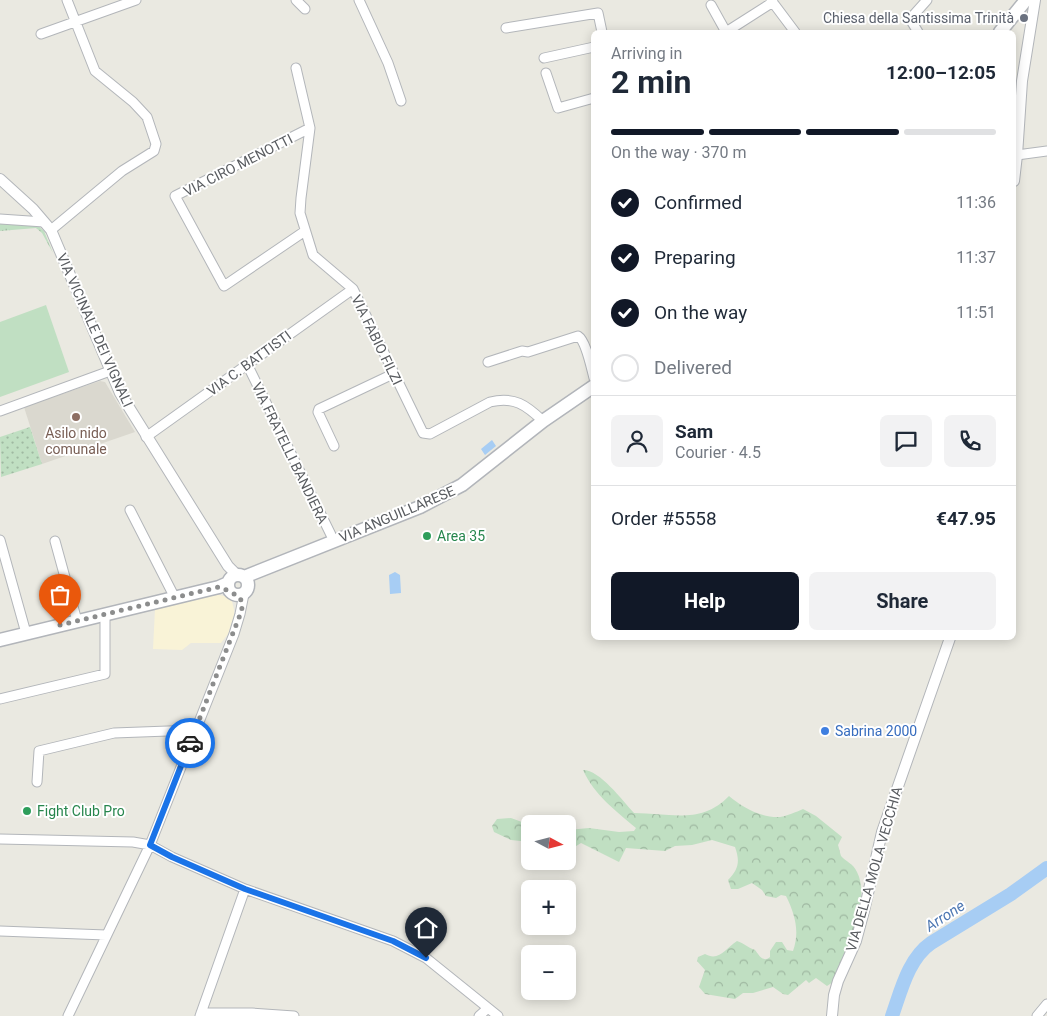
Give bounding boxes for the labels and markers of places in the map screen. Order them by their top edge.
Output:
place label: Chiesa della Santissima Trinità [823,10,1014,26]
marker: Chiesa della Santissima Trinità [1018,12,1030,24]
marker: Asilo nido comunale [70,411,82,423]
place label: Asilo nido comunale [45,425,107,457]
place label: Area 35 [437,528,485,544]
marker: Area 35 [421,530,433,542]
pin [39,574,81,625]
place label: Sabrina 2000 [835,723,917,739]
marker: Sabrina 2000 [819,725,831,737]
place label: Fight Club Pro [37,803,125,819]
marker: Fight Club Pro [21,805,33,817]
pin [405,907,447,958]

